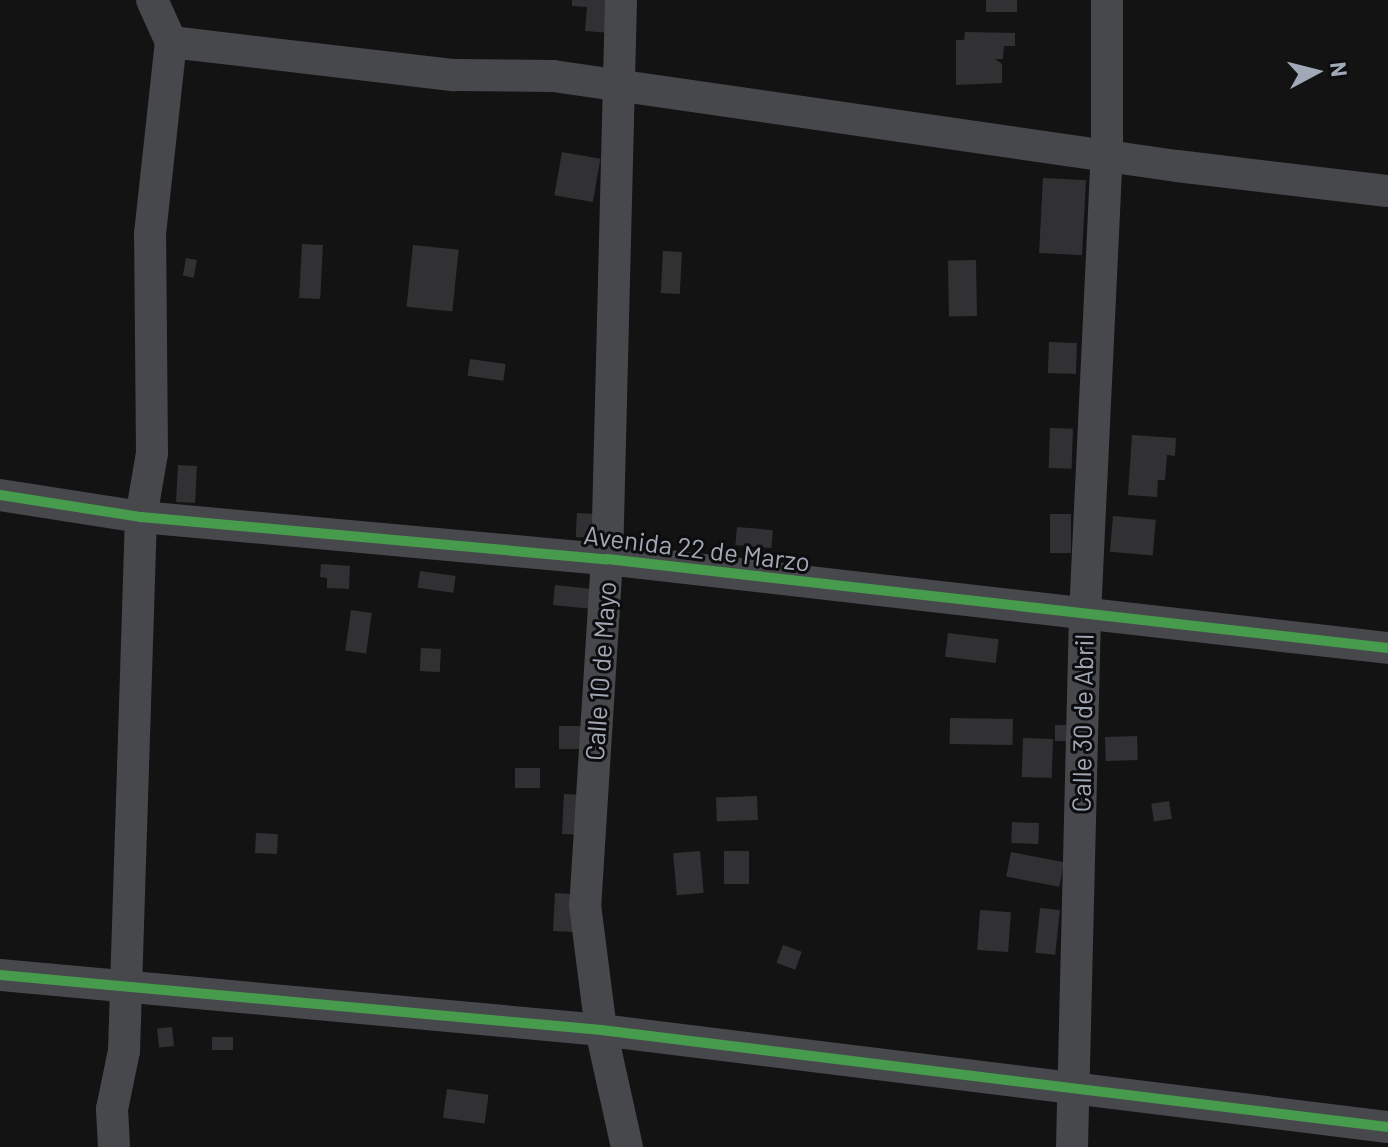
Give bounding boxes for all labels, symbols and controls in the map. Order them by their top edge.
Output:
north arrow [1276,32,1356,112]
text: N [1326,60,1354,78]
street label: Avenida 22 de Marzo [582,519,812,577]
street label: Calle 10 de Mayo [578,580,622,762]
street label: Calle 30 de Abril [1065,633,1099,813]

